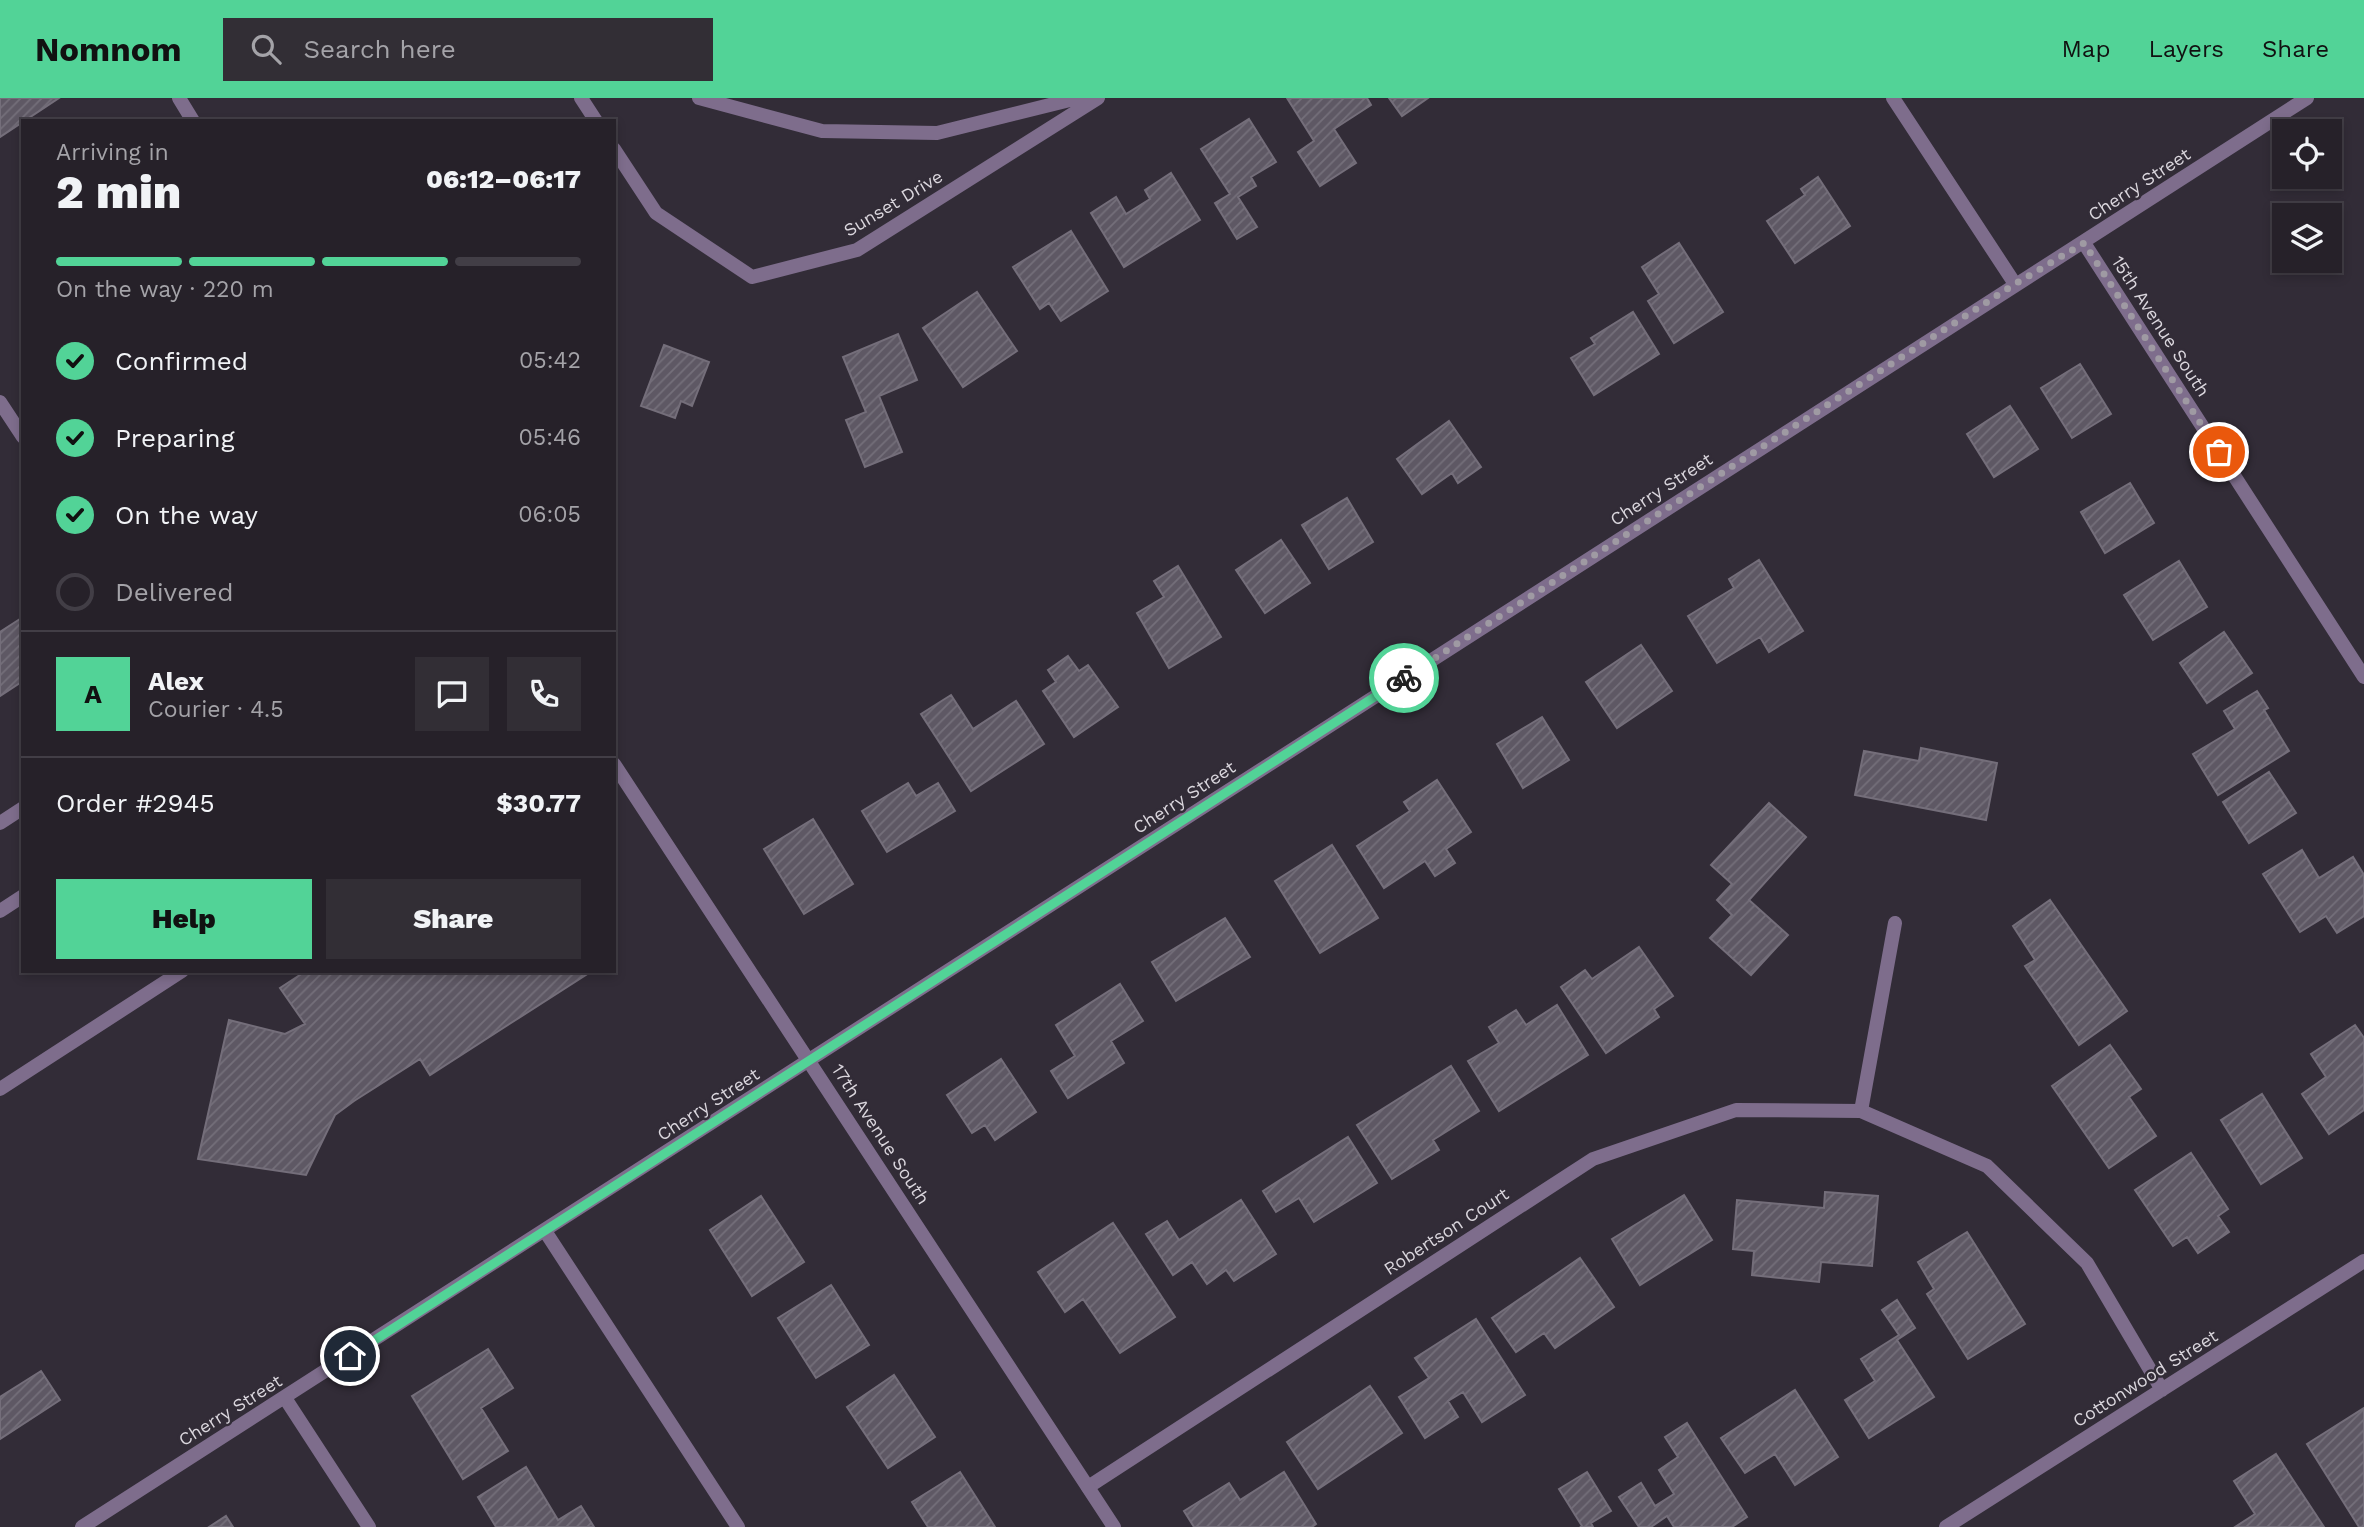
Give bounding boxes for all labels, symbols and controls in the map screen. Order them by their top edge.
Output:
search box [223,18,713,81]
text: Nomnom [35,30,181,69]
icon: search [247,30,285,68]
text: Search here [303,34,456,64]
text: Map [2062,35,2110,63]
text: Layers [2148,35,2224,63]
text: Share [2262,35,2329,63]
map controls [2272,119,2342,273]
button: locate [2272,119,2342,189]
text: Arriving in [56,139,169,166]
street label: Cherry Street [2084,143,2194,225]
text: 06:12–06:17 [426,164,581,194]
text: 2 min [56,165,181,219]
street label: Sunset Drive [840,165,946,241]
button: layers [2272,203,2342,273]
street label: 15th Avenue South [2108,252,2214,400]
text: On the way · 220 m [56,276,274,303]
icon: check [56,342,94,380]
text: Confirmed [115,346,248,376]
text: 05:42 [519,347,581,374]
icon: check [56,419,94,457]
pin [2189,422,2249,482]
text: Preparing [115,423,235,453]
text: 05:46 [518,424,581,451]
icon: bag [2200,433,2238,471]
street label: Cherry Street [1606,448,1716,530]
icon: check [56,496,94,534]
text: On the way [115,500,258,530]
text: 06:05 [518,501,581,528]
text: Delivered [115,577,234,607]
courier [1369,643,1439,713]
button: chat [415,657,489,731]
button: phone [507,657,581,731]
icon: bike [1385,659,1423,697]
text: Alex [148,666,204,696]
text: A [84,679,102,709]
text: Courier · 4.5 [148,696,284,723]
street label: Cherry Street [1129,756,1239,838]
text: Order #2945 [56,788,215,818]
text: $30.77 [496,788,581,818]
button: Help [56,879,312,959]
button: Share [326,879,581,959]
street label: 17th Avenue South [828,1060,934,1208]
street label: Cherry Street [653,1063,763,1145]
street label: Robertson Court [1380,1183,1513,1279]
street label: Cottonwood Street [2069,1325,2222,1431]
pin [320,1326,380,1386]
icon: home [331,1337,369,1375]
street label: Cherry Street [175,1370,286,1450]

